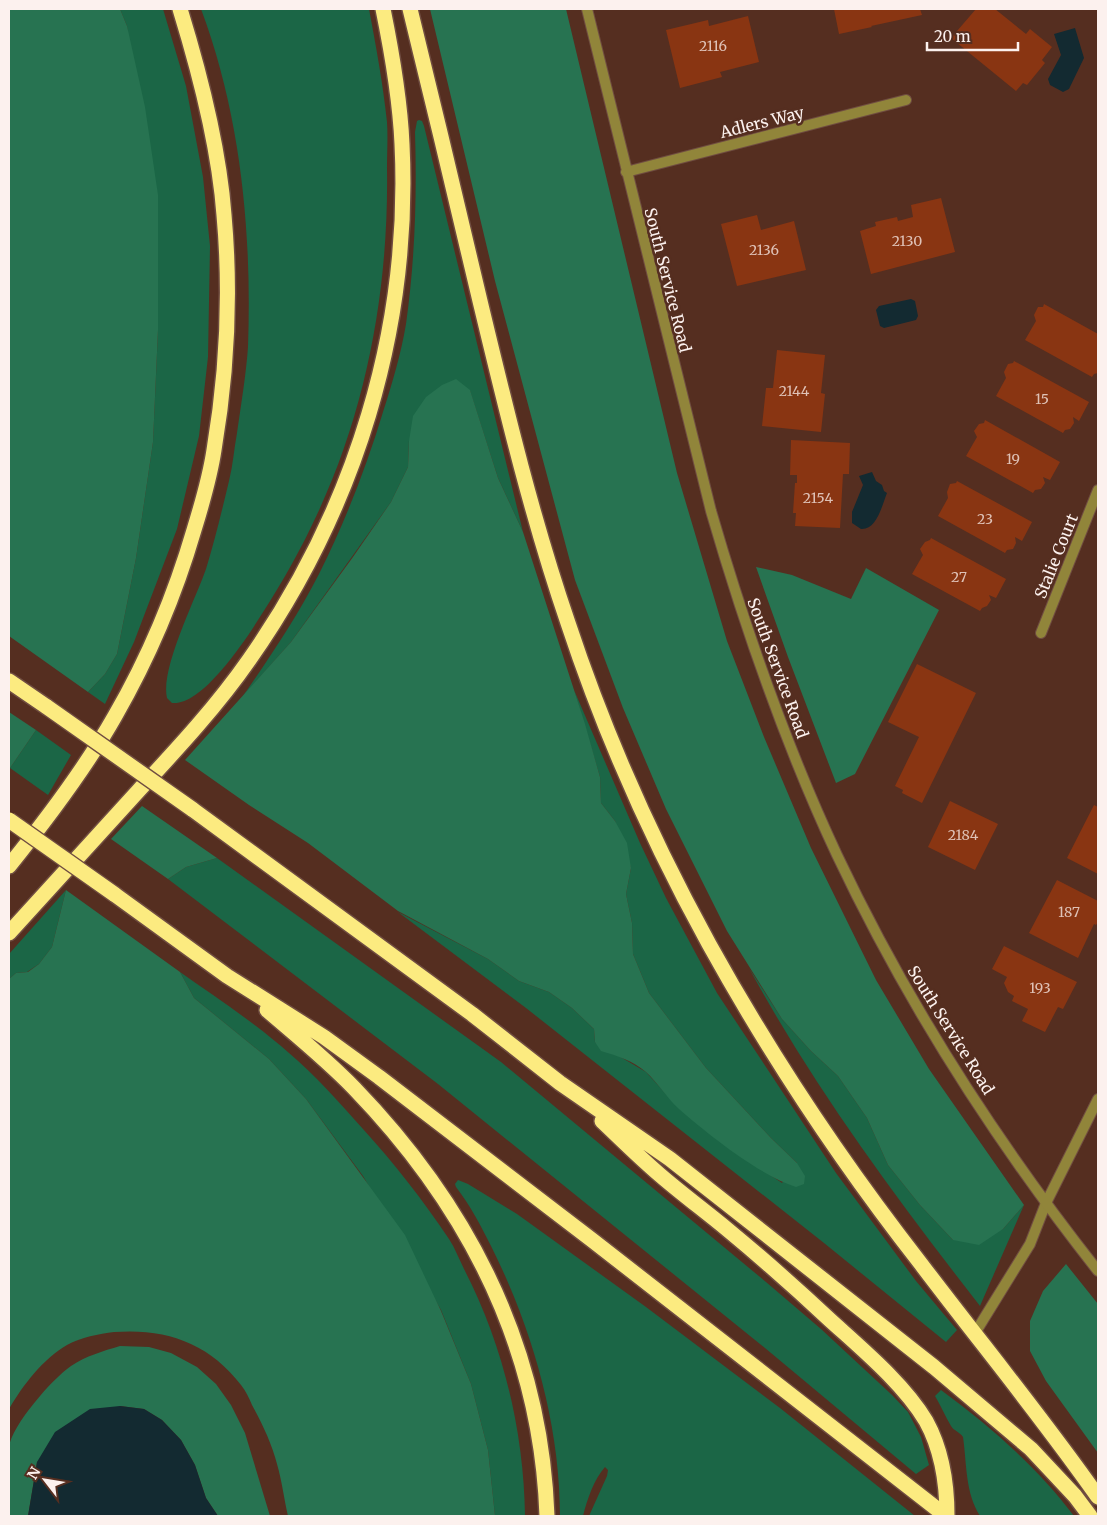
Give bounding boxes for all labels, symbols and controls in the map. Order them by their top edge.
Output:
scale bar [927,20,1018,52]
text: 20 m [934,27,971,46]
house number: 2116 [699,37,727,55]
street label: Adlers Way [717,102,807,142]
street label: South Service Road [640,206,696,355]
house number: 2130 [892,232,922,250]
house number: 2136 [749,241,779,259]
house number: 2144 [779,382,810,400]
house number: 15 [1035,390,1049,408]
house number: 19 [1006,450,1020,468]
house number: 2154 [803,489,834,507]
house number: 23 [977,510,993,528]
street label: Stalie Court [1030,510,1082,601]
house number: 27 [951,568,967,586]
street label: South Service Road [743,595,813,741]
house number: 2184 [948,826,979,844]
house number: 187 [1058,903,1080,921]
street label: South Service Road [903,962,999,1098]
house number: 193 [1029,979,1051,997]
north arrow [20,1455,70,1505]
text: N [23,1464,44,1483]

